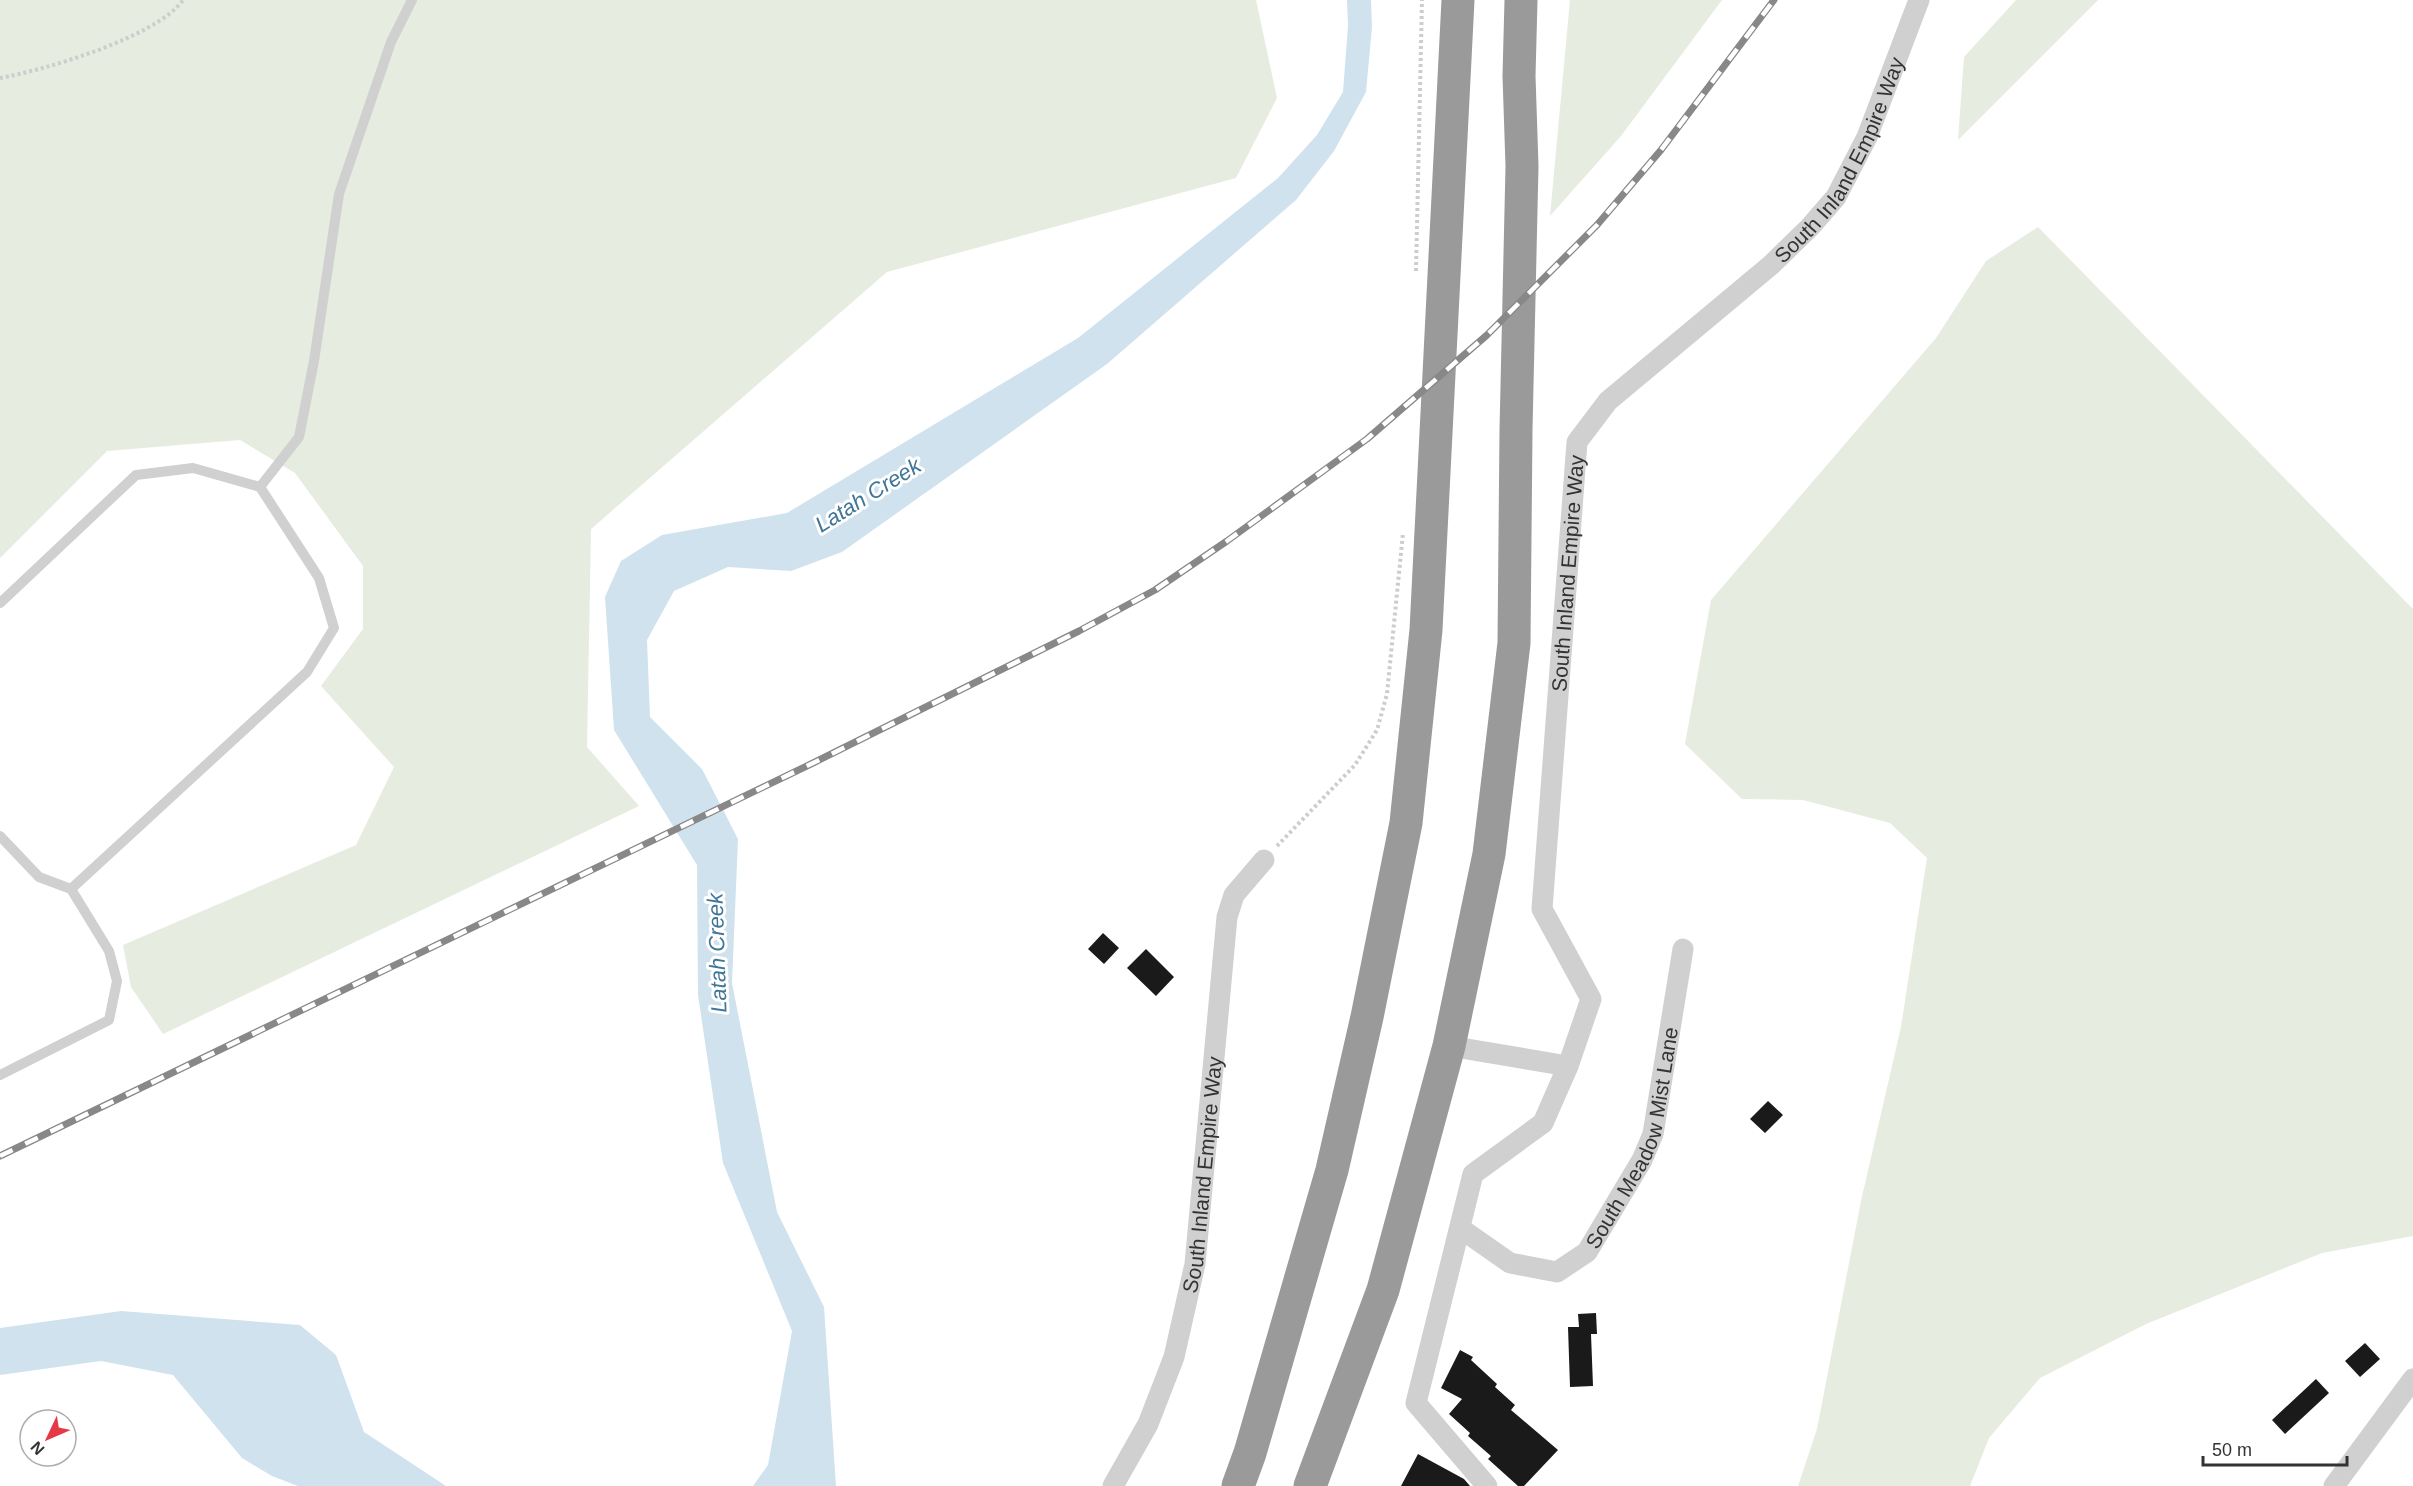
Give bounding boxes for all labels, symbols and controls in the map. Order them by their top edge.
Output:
street label: South Inland Empire Way [1769,53,1908,267]
water label: Latah Creek [811,452,926,537]
street label: South Inland Empire Way [1547,454,1588,693]
water label: Latah Creek [702,892,732,1013]
street label: South Meadow Mist Lane [1580,1025,1682,1252]
street label: South Inland Empire Way [1177,1055,1226,1295]
north arrow [18,1408,78,1468]
scale bar [2203,1429,2347,1467]
text: N [27,1438,48,1458]
text: 50 m [2212,1440,2252,1460]

